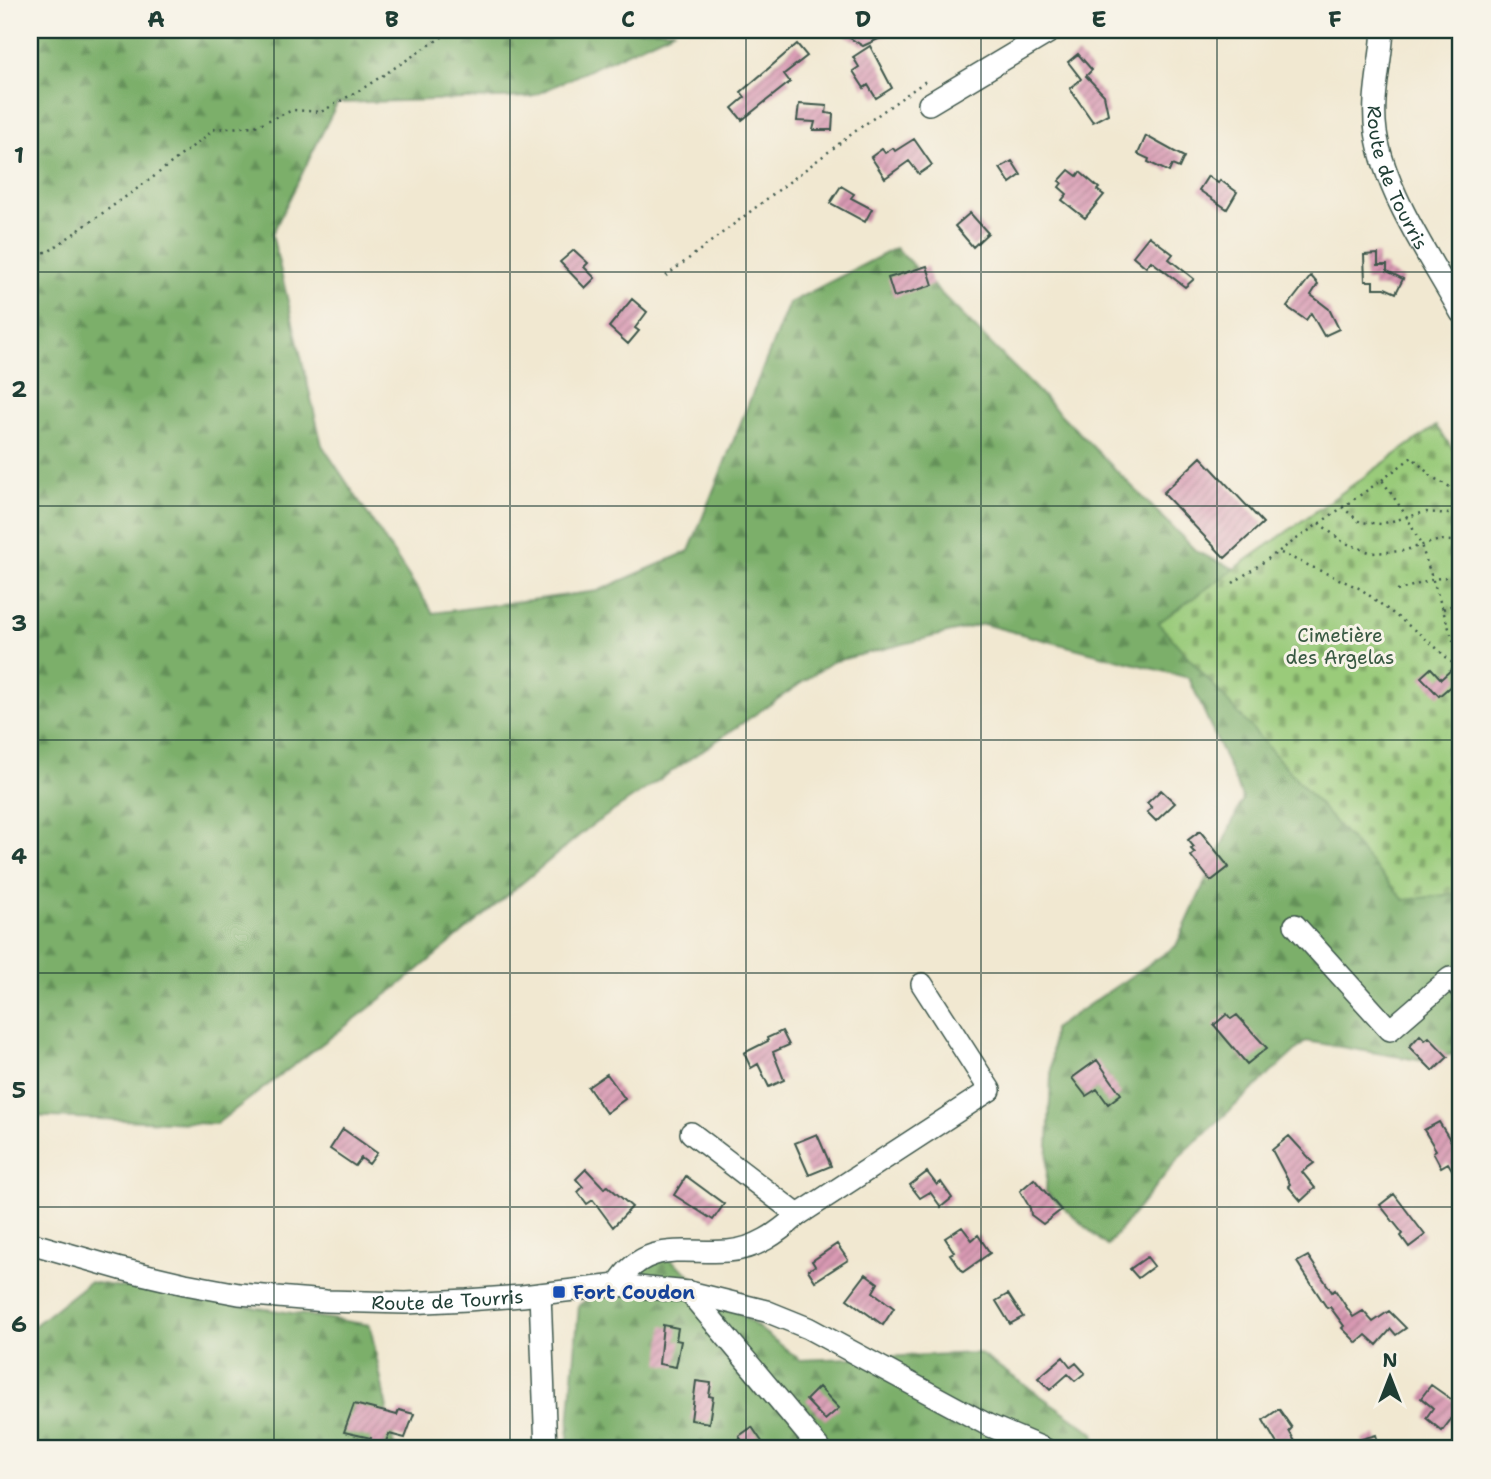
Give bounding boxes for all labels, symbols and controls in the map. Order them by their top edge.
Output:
text: A [147,4,165,34]
text: B [385,4,399,34]
text: C [621,4,635,34]
text: D [855,4,871,34]
text: E [1091,4,1107,34]
text: F [1328,4,1342,34]
street label: Route de Tourris [1362,105,1434,254]
text: 1 [14,140,24,170]
text: 2 [11,374,27,404]
text: 3 [11,608,27,638]
park label: Cimetière des Argelas [1286,623,1394,670]
text: 4 [11,841,27,871]
text: 5 [12,1075,26,1105]
place label: Fort Coudon [573,1280,695,1305]
street label: Route de Tourris [371,1283,524,1316]
marker: Fort Coudon [551,1284,567,1300]
text: 6 [11,1309,27,1339]
north arrow [1354,1342,1424,1412]
text: N [1382,1348,1398,1373]

